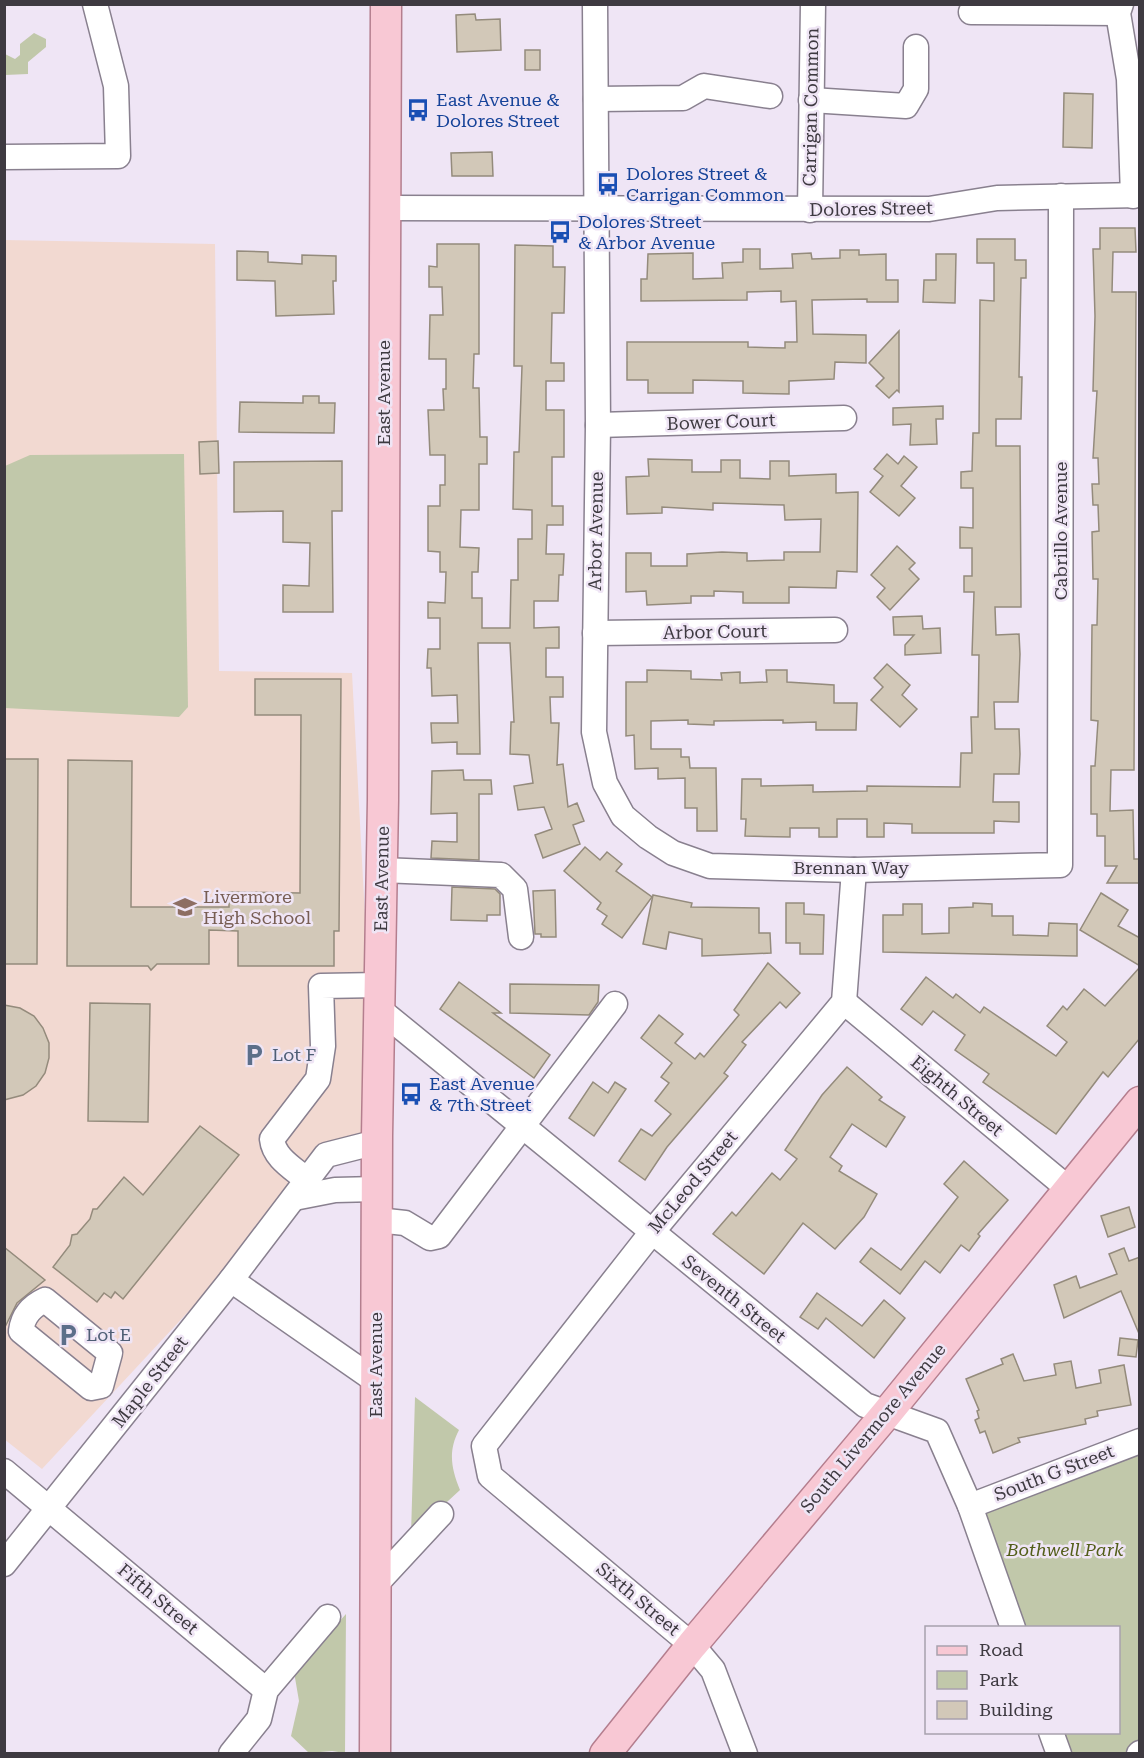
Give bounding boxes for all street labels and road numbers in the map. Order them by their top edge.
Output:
street label: Carrigan Common [799,27,822,186]
street label: Dolores Street [809,197,933,220]
street label: East Avenue [373,340,394,446]
street label: Bower Court [666,409,776,434]
street label: Cabrillo Avenue [1050,462,1071,600]
street label: Arbor Avenue [584,471,607,591]
street label: Arbor Court [663,620,768,643]
street label: East Avenue [370,826,393,932]
street label: Brennan Way [793,857,909,878]
street label: Eighth Street [907,1051,1008,1140]
street label: McLeod Street [644,1126,742,1237]
street label: Seventh Street [678,1250,791,1347]
street label: East Avenue [365,1312,386,1418]
street label: Maple Street [107,1332,192,1432]
street label: South Livermore Avenue [796,1339,950,1517]
street label: South G Street [991,1440,1117,1505]
street label: Sixth Street [592,1558,685,1640]
street label: Fifth Street [114,1559,203,1638]

